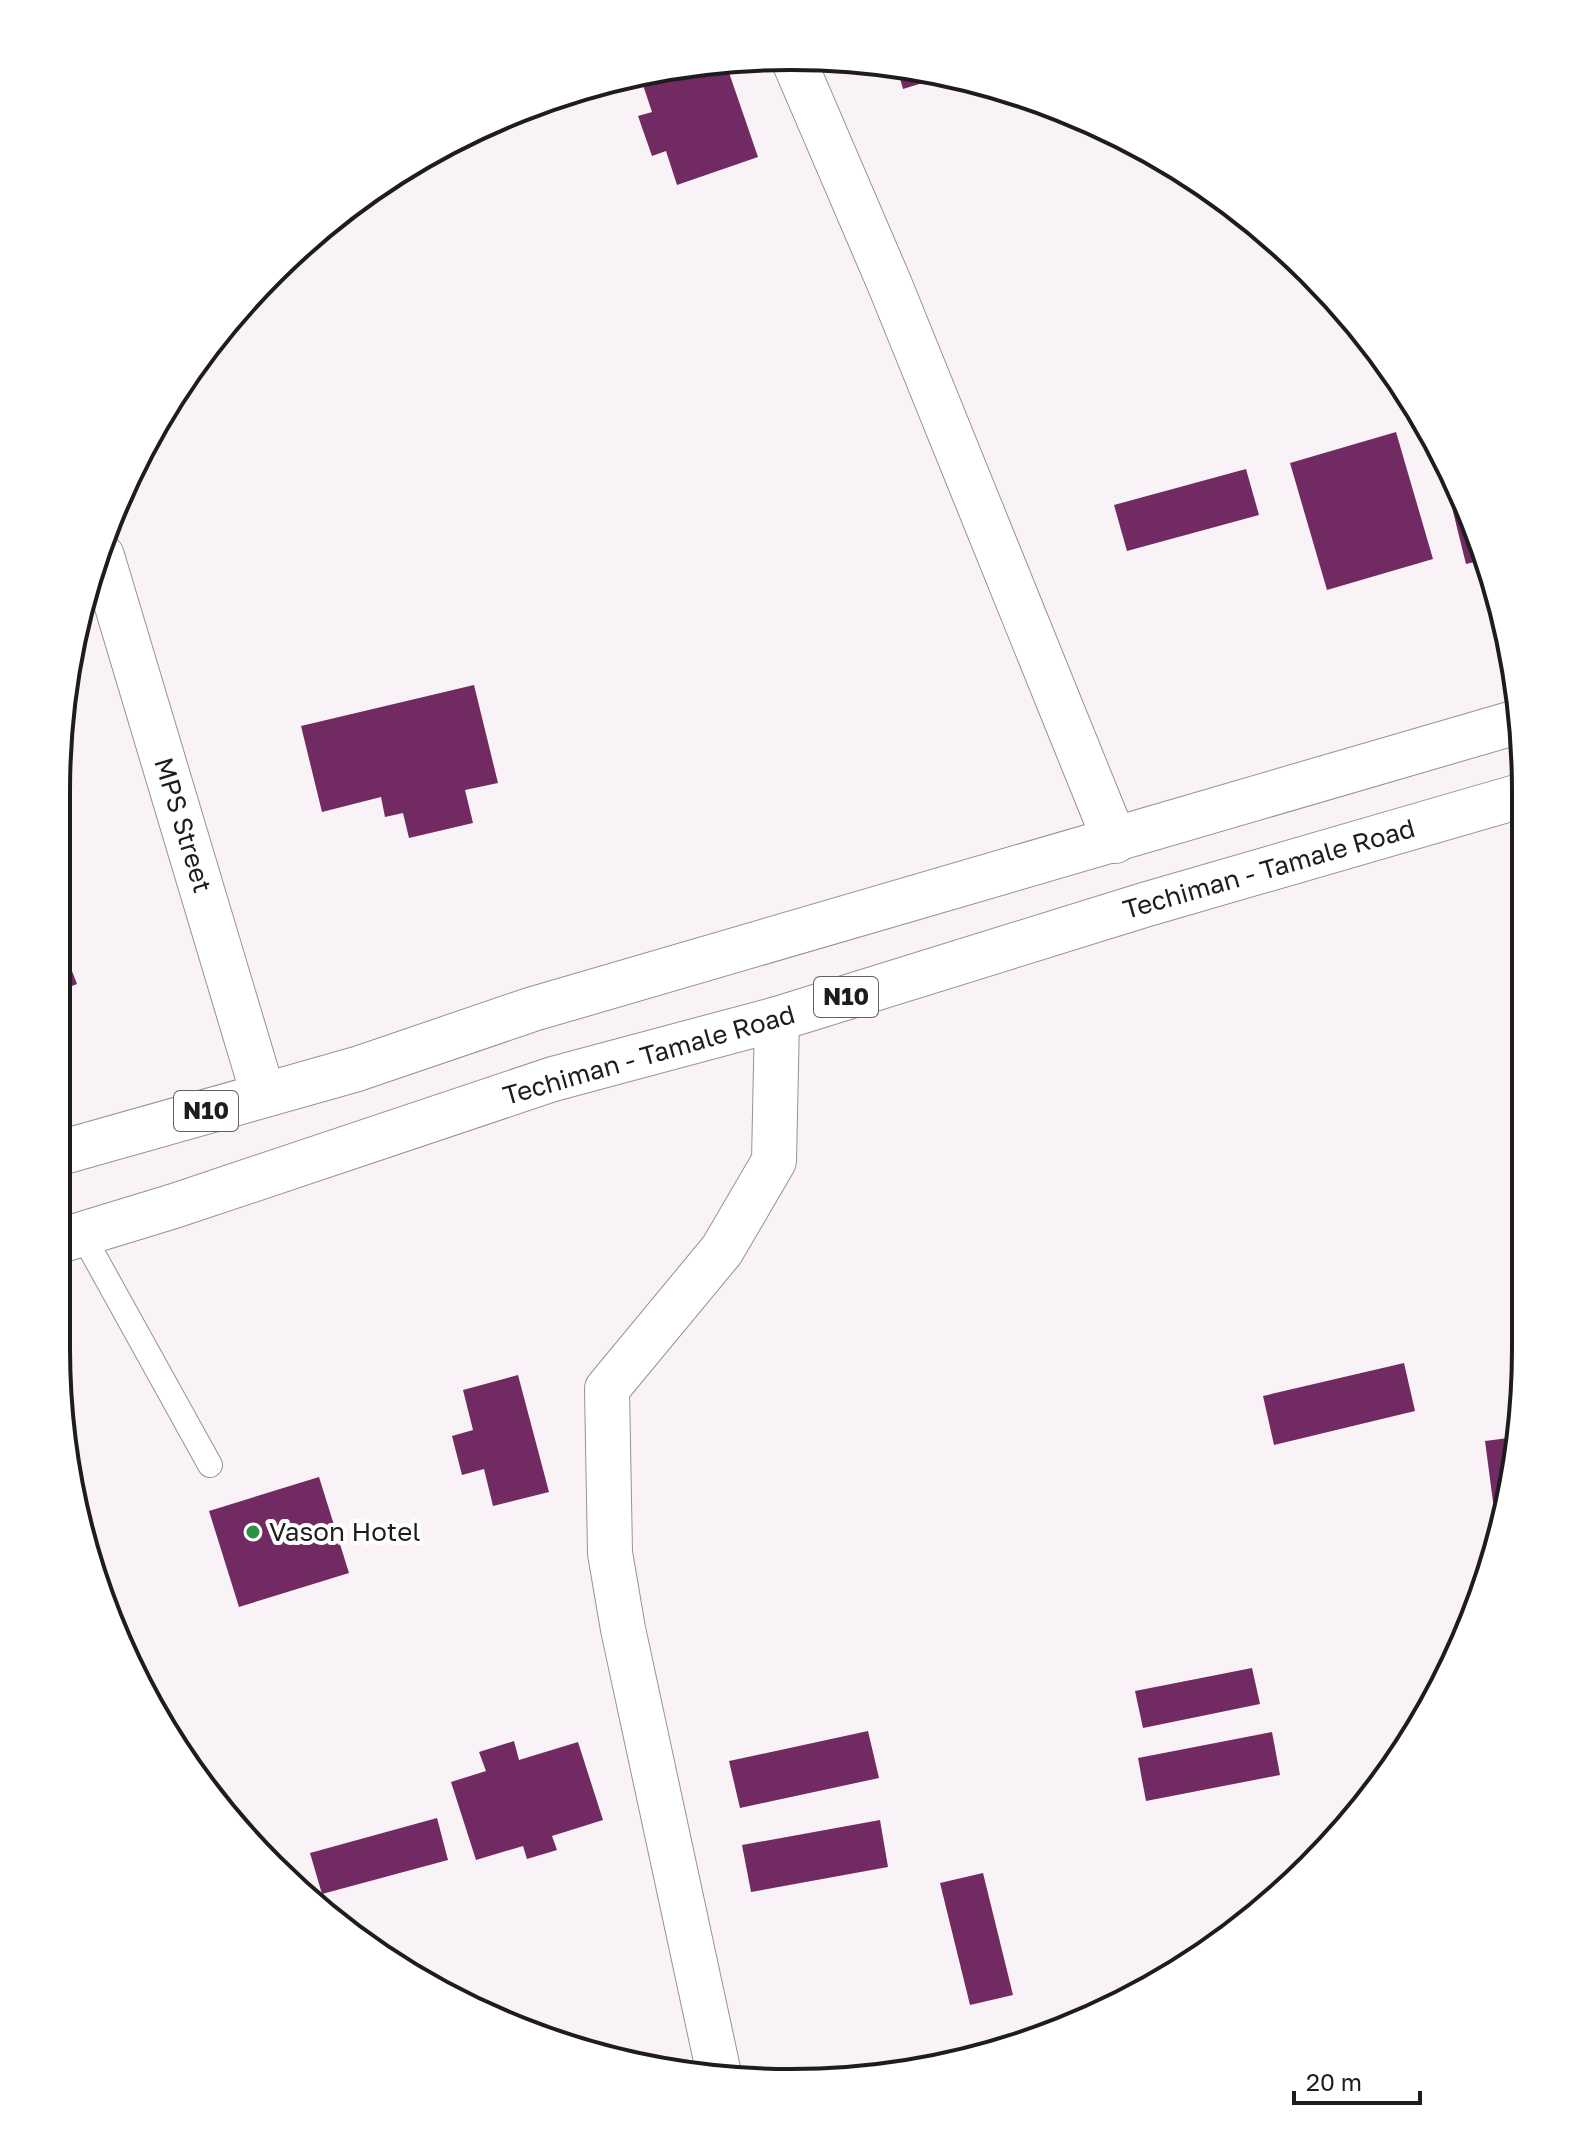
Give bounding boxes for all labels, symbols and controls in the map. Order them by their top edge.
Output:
street label: MPS Street [148,754,219,896]
street label: Techiman - Tamale Road [1119,812,1418,925]
road number: N10 [814,977,878,1017]
street label: Techiman - Tamale Road [499,998,798,1111]
road number: N10 [174,1091,238,1131]
place label: Vason Hotel [269,1516,421,1547]
marker: Vason Hotel [244,1523,262,1541]
scale bar [1294,2055,1420,2105]
text: 20 m [1306,2067,1362,2096]

